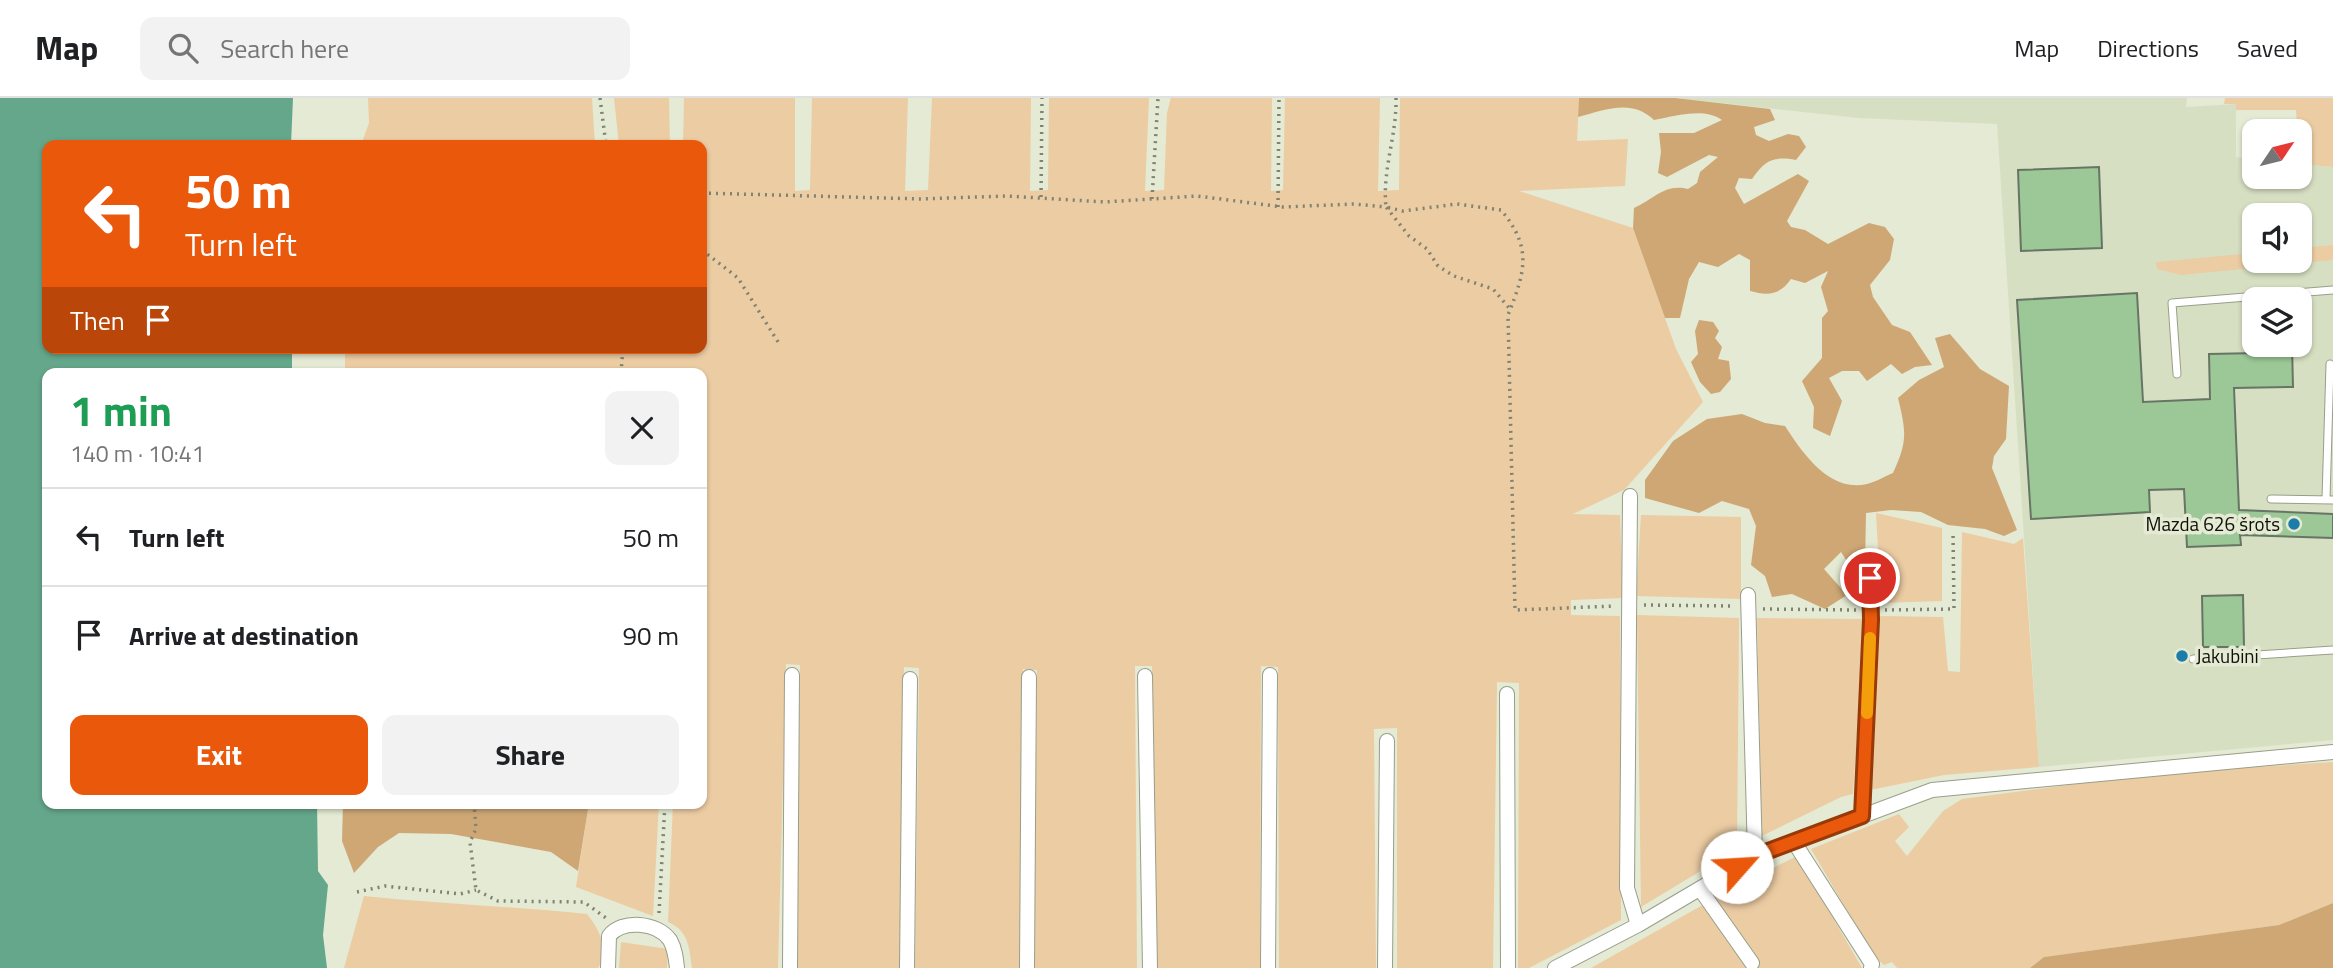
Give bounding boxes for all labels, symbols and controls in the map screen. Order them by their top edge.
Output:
search box [140,17,630,80]
text: Map [35,23,98,73]
icon: search [164,29,202,67]
text: Search here [220,29,349,68]
text: Map [2014,30,2059,66]
text: Directions [2097,30,2199,66]
text: Saved [2237,30,2298,66]
north arrow [2242,119,2312,189]
map controls [2242,119,2312,357]
text: 50 m [185,152,292,227]
icon: left [70,168,161,259]
button: sound [2242,203,2312,273]
text: Turn left [185,220,297,268]
button: layers [2242,287,2312,357]
text: Then [70,301,125,340]
icon: arrive [139,301,177,339]
text: 1 min [70,378,172,442]
button: close [605,391,679,465]
text: 140 m · 10:41 [70,436,205,471]
place label: Mazda 626 šrots [2145,509,2280,538]
marker: Mazda 626 šrots [2286,516,2302,532]
icon: left [70,518,108,556]
text: Turn left [129,518,224,557]
text: 50 m [622,518,679,557]
pin [1840,548,1900,608]
icon: arrive [1851,559,1889,597]
icon: arrive [70,616,108,654]
text: Arrive at destination [129,616,359,655]
text: 90 m [622,616,679,655]
place label: Jakubini [2196,641,2259,670]
marker: Jakubini [2174,648,2190,664]
button: Exit [70,715,368,795]
button: Share [382,715,679,795]
position arrow [1700,830,1774,904]

